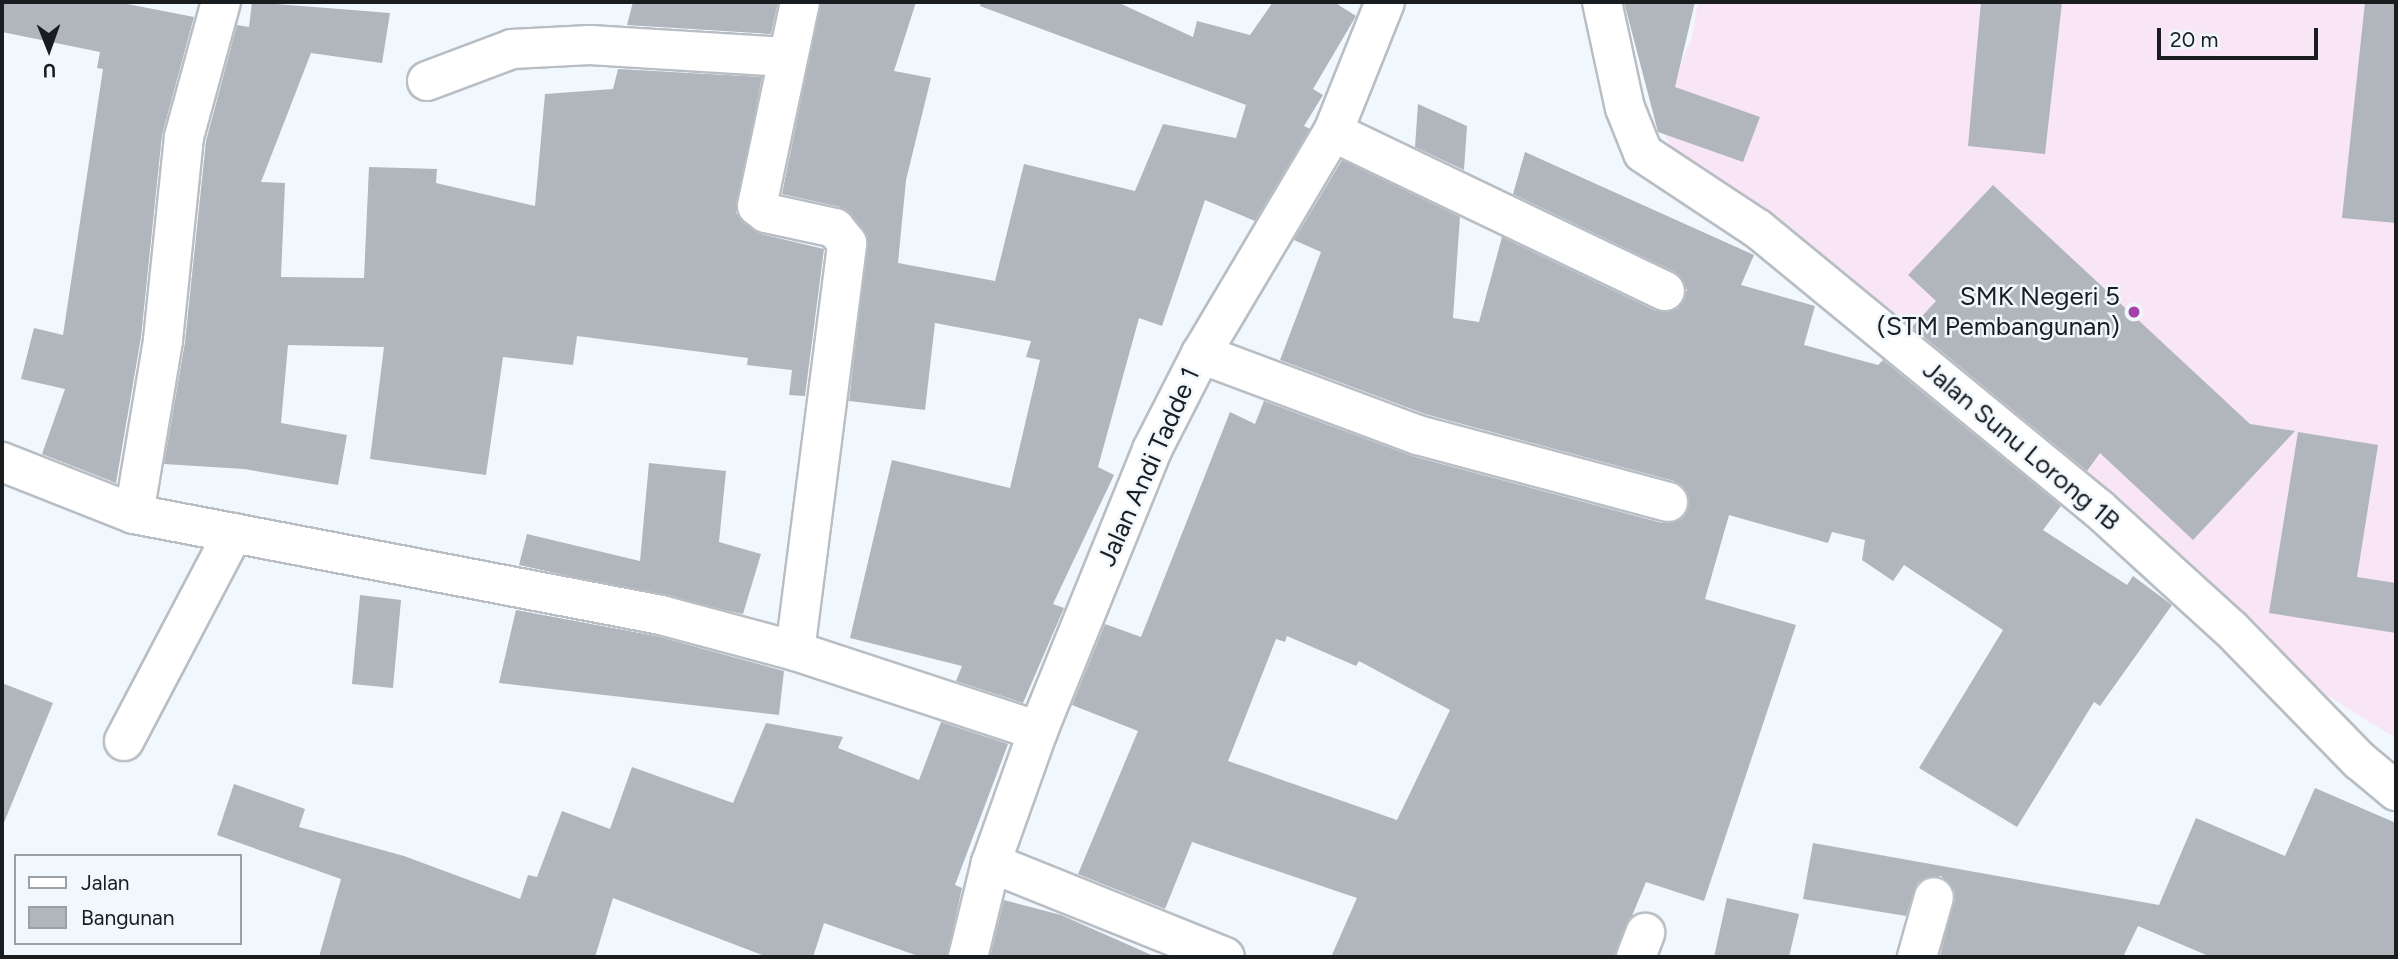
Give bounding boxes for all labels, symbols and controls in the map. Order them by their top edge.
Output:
north arrow [14,14,84,84]
scale bar [2160,14,2321,58]
text: 20 m [2170,27,2218,52]
text: U [42,59,56,82]
place label: SMK Negeri 5 (STM Pembangunan) [1877,281,2120,342]
marker: SMK Negeri 5 (STM Pembangunan) [2126,304,2142,320]
street label: Jalan Sunu Lorong 1B [1916,354,2126,538]
street label: Jalan Andi Tadde 1 [1091,363,1207,571]
legend [14,854,242,945]
text: Jalan [81,870,130,895]
text: Bangunan [81,905,174,930]

